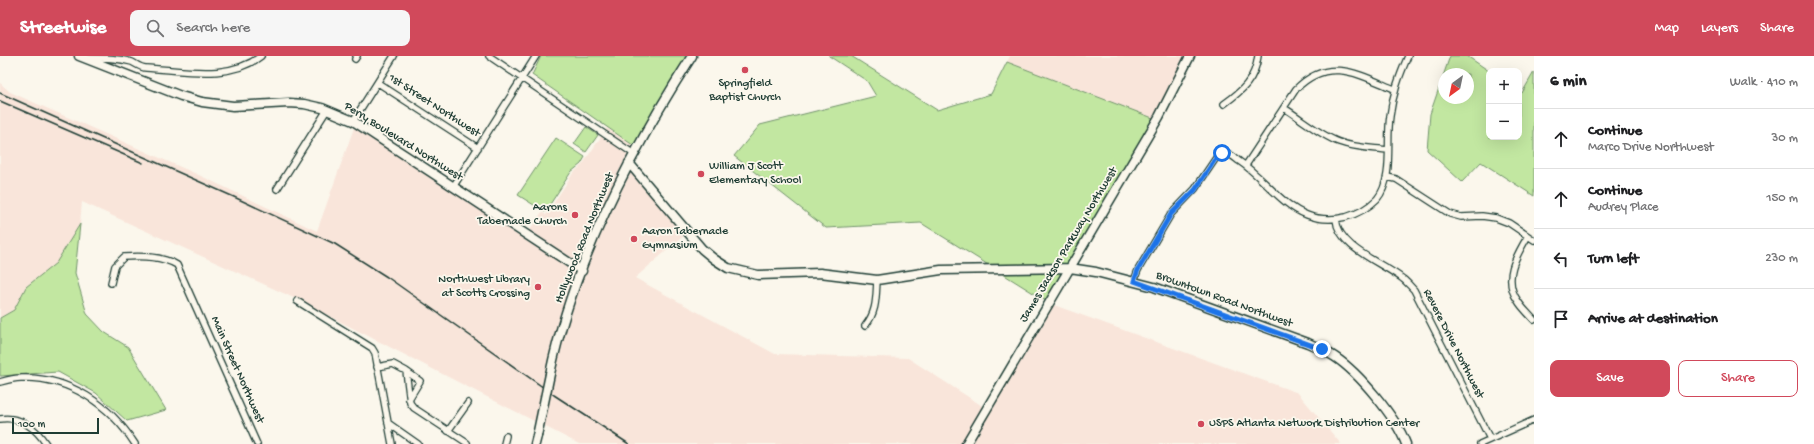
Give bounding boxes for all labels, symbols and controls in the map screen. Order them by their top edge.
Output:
search box [130,10,410,46]
text: Streetwise [20,17,106,40]
icon: search [144,17,166,39]
text: Search here [176,19,250,37]
text: Map [1655,20,1679,37]
text: Layers [1701,20,1738,37]
text: Share [1760,20,1794,37]
marker: Springfield Baptist Church [740,65,750,75]
north arrow [1438,68,1474,104]
map controls [1486,68,1522,140]
button: + [1486,68,1522,104]
street label: 1st Street Northwest [385,71,483,141]
text: 6 min [1550,72,1586,92]
text: Walk · 410 m [1730,75,1798,90]
place label: Springfield Baptist Church [708,77,781,105]
street label: Perry Boulevard Northwest [340,99,466,185]
button: − [1486,104,1522,140]
text: Continue [1588,122,1642,140]
icon: ahead [1550,128,1572,150]
text: 30 m [1772,131,1798,146]
text: Marco Drive Northwest [1588,140,1714,155]
route start [1213,144,1231,162]
place label: William J Scott Elementary School [709,160,802,188]
street label: James Jackson Parkway Northwest [1017,164,1122,325]
marker: William J Scott Elementary School [696,169,706,179]
street label: Hollywood Road Northwest [552,170,618,305]
text: Continue [1588,182,1642,200]
icon: ahead [1550,188,1572,210]
text: 150 m [1766,191,1798,206]
text: Audrey Place [1588,200,1659,215]
place label: Aarons Tabernacle Church [476,201,568,229]
marker: Aarons Tabernacle Church [570,210,580,220]
place label: Aaron Tabernacle Gymnasium [642,225,729,253]
marker: Aaron Tabernacle Gymnasium [629,234,639,244]
icon: left [1550,248,1572,270]
text: Turn left [1588,250,1639,268]
text: 230 m [1765,251,1798,266]
street label: Browntown Road Northwest [1153,268,1295,332]
place label: Northwest Library at Scotts Crossing [438,273,530,301]
marker: Northwest Library at Scotts Crossing [533,282,543,292]
street label: Revere Drive Northwest [1419,287,1487,402]
icon: arrive [1550,308,1572,330]
text: Arrive at destination [1588,310,1718,328]
street label: Main Street Northwest [207,314,267,427]
route end [1313,340,1331,358]
button: Save [1550,360,1670,397]
button: Share [1678,360,1798,397]
scale bar [12,416,99,435]
place label: USPS Atlanta Network Distribution Center [1209,417,1421,431]
text: 100 m [18,419,45,431]
marker: USPS Atlanta Network Distribution Center [1196,419,1206,429]

